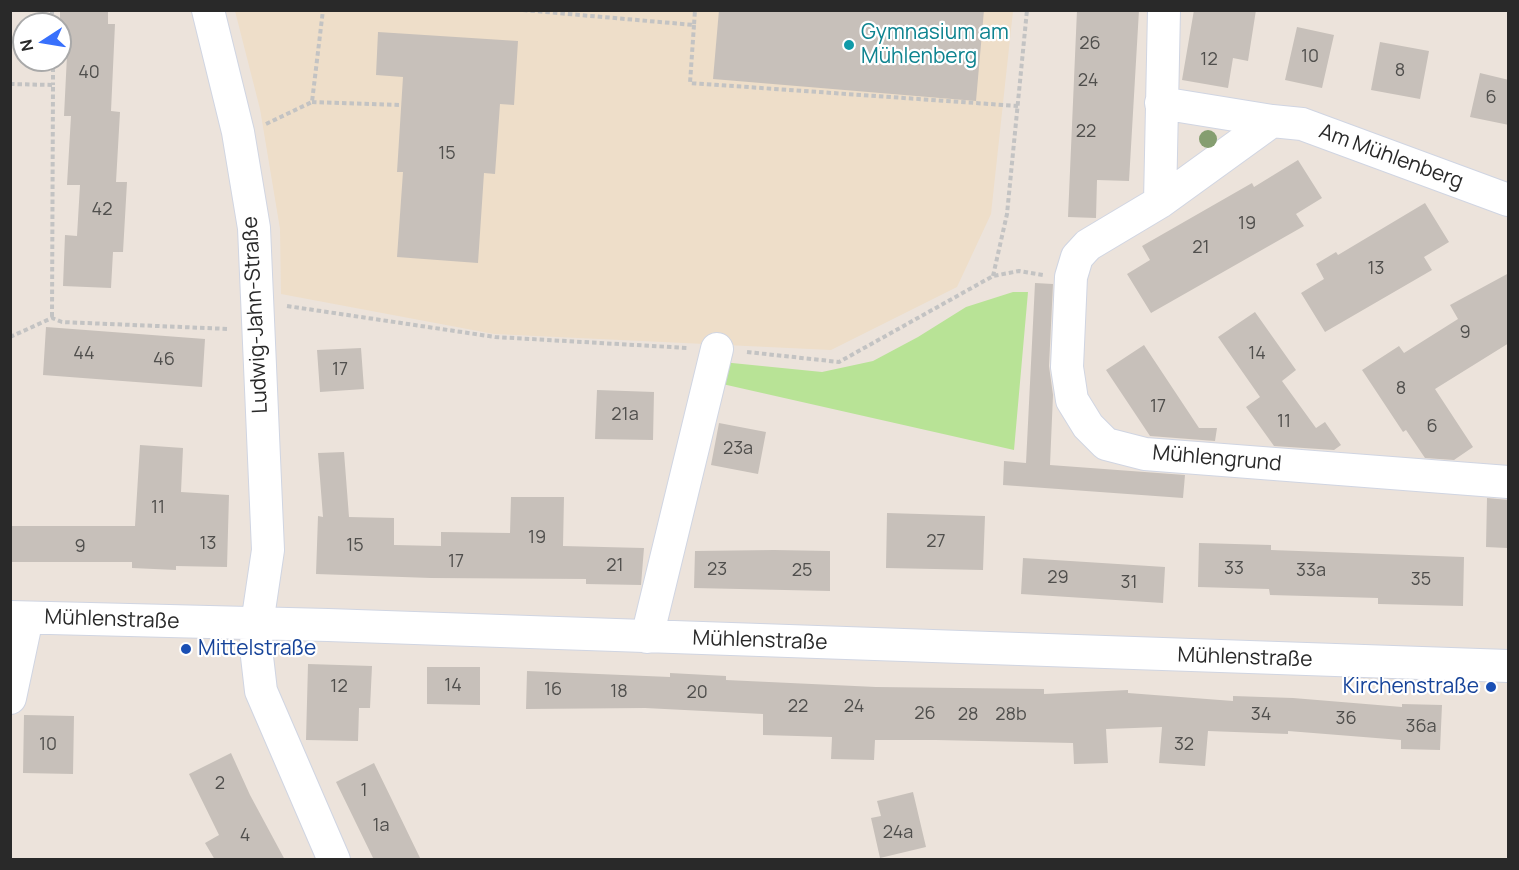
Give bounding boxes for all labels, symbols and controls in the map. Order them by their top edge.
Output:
north arrow [12,12,72,72]
place label: Gymnasium am Mühlenberg [861,20,1009,70]
house number: 26 [1079,33,1101,55]
text: N [14,37,38,53]
marker: Gymnasium am Mühlenberg [842,38,856,52]
house number: 10 [1301,46,1319,68]
house number: 12 [1200,49,1218,71]
house number: 8 [1395,60,1405,82]
house number: 40 [78,62,100,84]
house number: 24 [1078,70,1098,92]
house number: 6 [1485,87,1497,109]
street label: Am Mühlenberg [1315,119,1467,195]
house number: 22 [1076,121,1096,143]
house number: 15 [438,143,456,165]
house number: 42 [92,199,112,221]
house number: 19 [1238,213,1256,235]
street label: Ludwig-Jahn-Straße [238,216,274,414]
house number: 21 [1192,237,1210,259]
house number: 13 [1368,258,1384,280]
house number: 9 [1459,322,1471,344]
house number: 44 [73,343,95,365]
house number: 14 [1248,343,1266,365]
house number: 46 [153,349,175,371]
house number: 17 [332,359,348,381]
house number: 8 [1396,378,1406,400]
house number: 17 [1150,396,1166,418]
house number: 21a [611,404,639,426]
house number: 11 [1277,411,1291,433]
house number: 6 [1426,416,1438,438]
house number: 23a [723,438,753,460]
street label: Mühlengrund [1152,441,1282,477]
house number: 11 [151,497,165,519]
house number: 19 [528,527,546,549]
house number: 27 [926,531,946,553]
house number: 13 [200,533,216,555]
house number: 15 [346,535,364,557]
house number: 9 [74,536,86,558]
house number: 17 [448,551,464,573]
house number: 21 [606,555,624,577]
house number: 33 [1224,558,1244,580]
house number: 23 [707,559,727,581]
house number: 25 [792,560,812,582]
house number: 33a [1296,560,1326,582]
house number: 29 [1047,567,1069,589]
house number: 35 [1411,569,1431,591]
house number: 31 [1121,572,1137,594]
street label: Mühlenstraße [44,605,180,635]
street label: Mühlenstraße [692,626,828,656]
place label: Mittelstraße [198,636,316,662]
marker: Mittelstraße [179,642,193,656]
street label: Mühlenstraße [1177,643,1313,673]
place label: Kirchenstraße [1343,674,1479,700]
house number: 14 [444,675,462,697]
house number: 12 [330,676,348,698]
house number: 16 [544,679,562,701]
marker: Kirchenstraße [1484,680,1498,694]
house number: 18 [610,681,628,703]
house number: 20 [686,682,708,704]
house number: 22 [788,696,808,718]
house number: 24 [844,696,864,718]
house number: 26 [914,703,936,725]
house number: 28 [958,704,978,726]
house number: 28b [995,704,1027,726]
house number: 34 [1251,704,1271,726]
house number: 36 [1335,708,1357,730]
house number: 36a [1405,716,1437,738]
house number: 10 [39,734,57,756]
house number: 32 [1174,734,1194,756]
house number: 2 [215,773,225,795]
house number: 1 [360,780,368,802]
house number: 1a [372,815,390,837]
house number: 24a [883,822,913,844]
house number: 4 [240,825,250,847]

